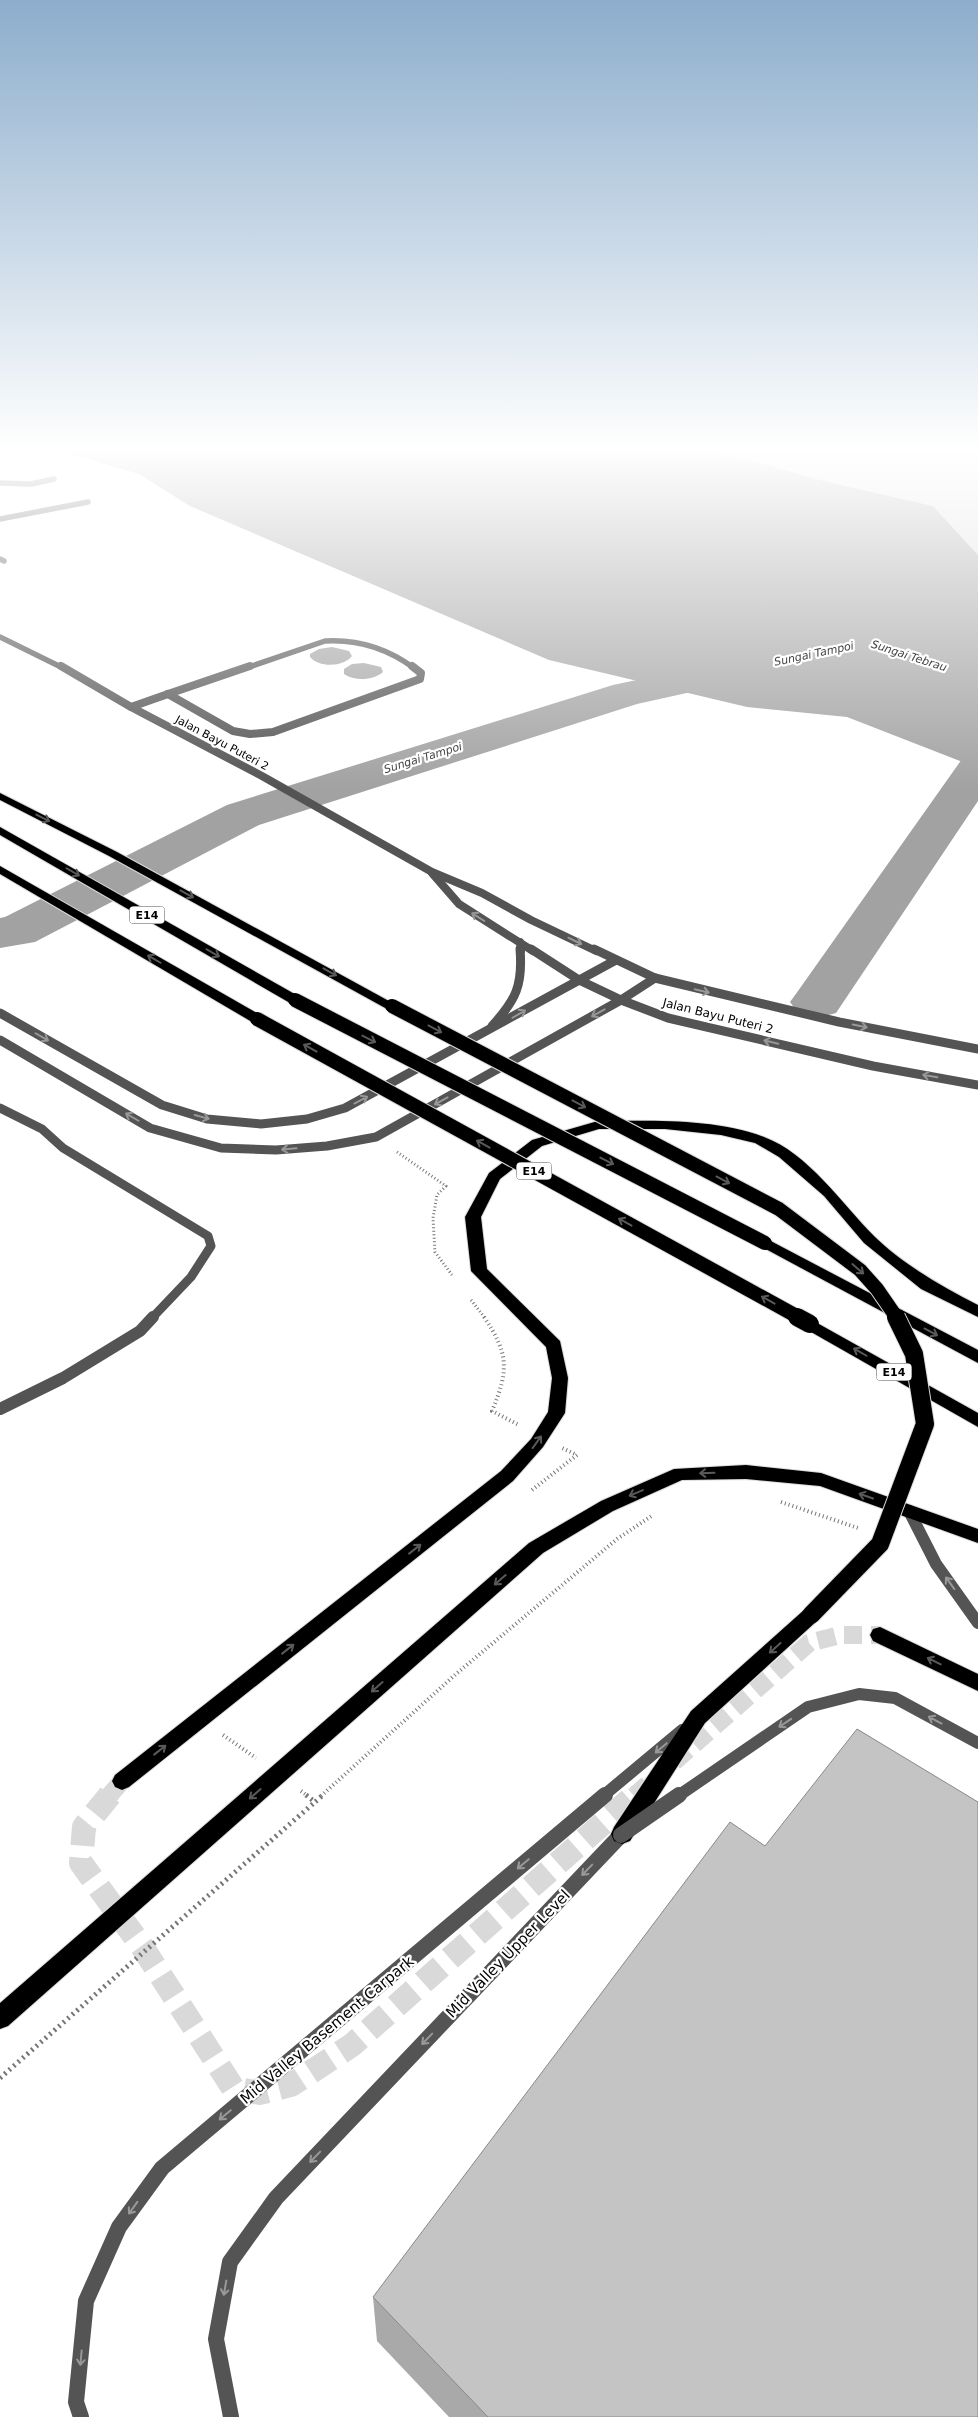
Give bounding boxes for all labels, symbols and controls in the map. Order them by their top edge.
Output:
water label: Sungai Tebrau [870,638,948,674]
water label: Sungai Tampoi [773,639,855,669]
street label: Jalan Bayu Puteri 2 [172,712,271,773]
water label: Sungai Tampoi [382,740,464,776]
one-way arrow [36,813,51,823]
one-way arrow [65,868,79,878]
one-way arrow [179,890,194,899]
road number: E14 [130,906,164,924]
one-way arrow [472,911,486,921]
one-way arrow [567,937,582,946]
one-way arrow [206,949,220,959]
one-way arrow [148,954,162,964]
one-way arrow [322,967,337,977]
one-way arrow [693,987,709,996]
street label: Jalan Bayu Puteri 2 [660,995,775,1037]
one-way arrow [592,1008,606,1018]
one-way arrow [511,1009,525,1019]
one-way arrow [852,1022,868,1032]
one-way arrow [428,1024,443,1034]
one-way arrow [35,1032,49,1042]
one-way arrow [362,1034,377,1044]
one-way arrow [764,1037,780,1046]
one-way arrow [303,1043,318,1053]
one-way arrow [922,1071,938,1080]
one-way arrow [353,1095,368,1105]
one-way arrow [434,1096,449,1106]
one-way arrow [572,1099,587,1109]
one-way arrow [126,1112,140,1122]
one-way arrow [194,1113,210,1123]
one-way arrow [476,1138,491,1148]
one-way arrow [281,1144,297,1153]
one-way arrow [599,1157,614,1166]
road number: E14 [516,1162,552,1180]
one-way arrow [715,1176,730,1185]
one-way arrow [618,1217,633,1227]
one-way arrow [852,1264,865,1275]
one-way arrow [761,1295,775,1305]
one-way arrow [924,1327,939,1337]
one-way arrow [853,1347,868,1357]
road number: E14 [876,1364,912,1380]
one-way arrow [532,1435,542,1449]
one-way arrow [699,1468,716,1478]
one-way arrow [629,1489,644,1499]
one-way arrow [859,1491,874,1500]
one-way arrow [408,1543,421,1554]
one-way arrow [493,1574,506,1586]
one-way arrow [944,1577,955,1590]
one-way arrow [769,1642,782,1654]
one-way arrow [281,1644,294,1655]
one-way arrow [927,1656,942,1665]
one-way arrow [371,1681,384,1693]
one-way arrow [928,1714,943,1724]
one-way arrow [778,1718,792,1728]
one-way arrow [655,1742,668,1753]
one-way arrow [154,1745,167,1756]
one-way arrow [249,1788,262,1800]
one-way arrow [517,1858,530,1870]
one-way arrow [581,1864,593,1877]
street label: Mid Valley Upper Level [442,1886,574,2022]
street label: Mid Valley Basement Carpark [237,1952,418,2108]
one-way arrow [421,2033,433,2045]
one-way arrow [219,2110,232,2121]
one-way arrow [309,2151,321,2163]
one-way arrow [128,2200,138,2214]
one-way arrow [220,2280,230,2296]
one-way arrow [76,2350,85,2366]

